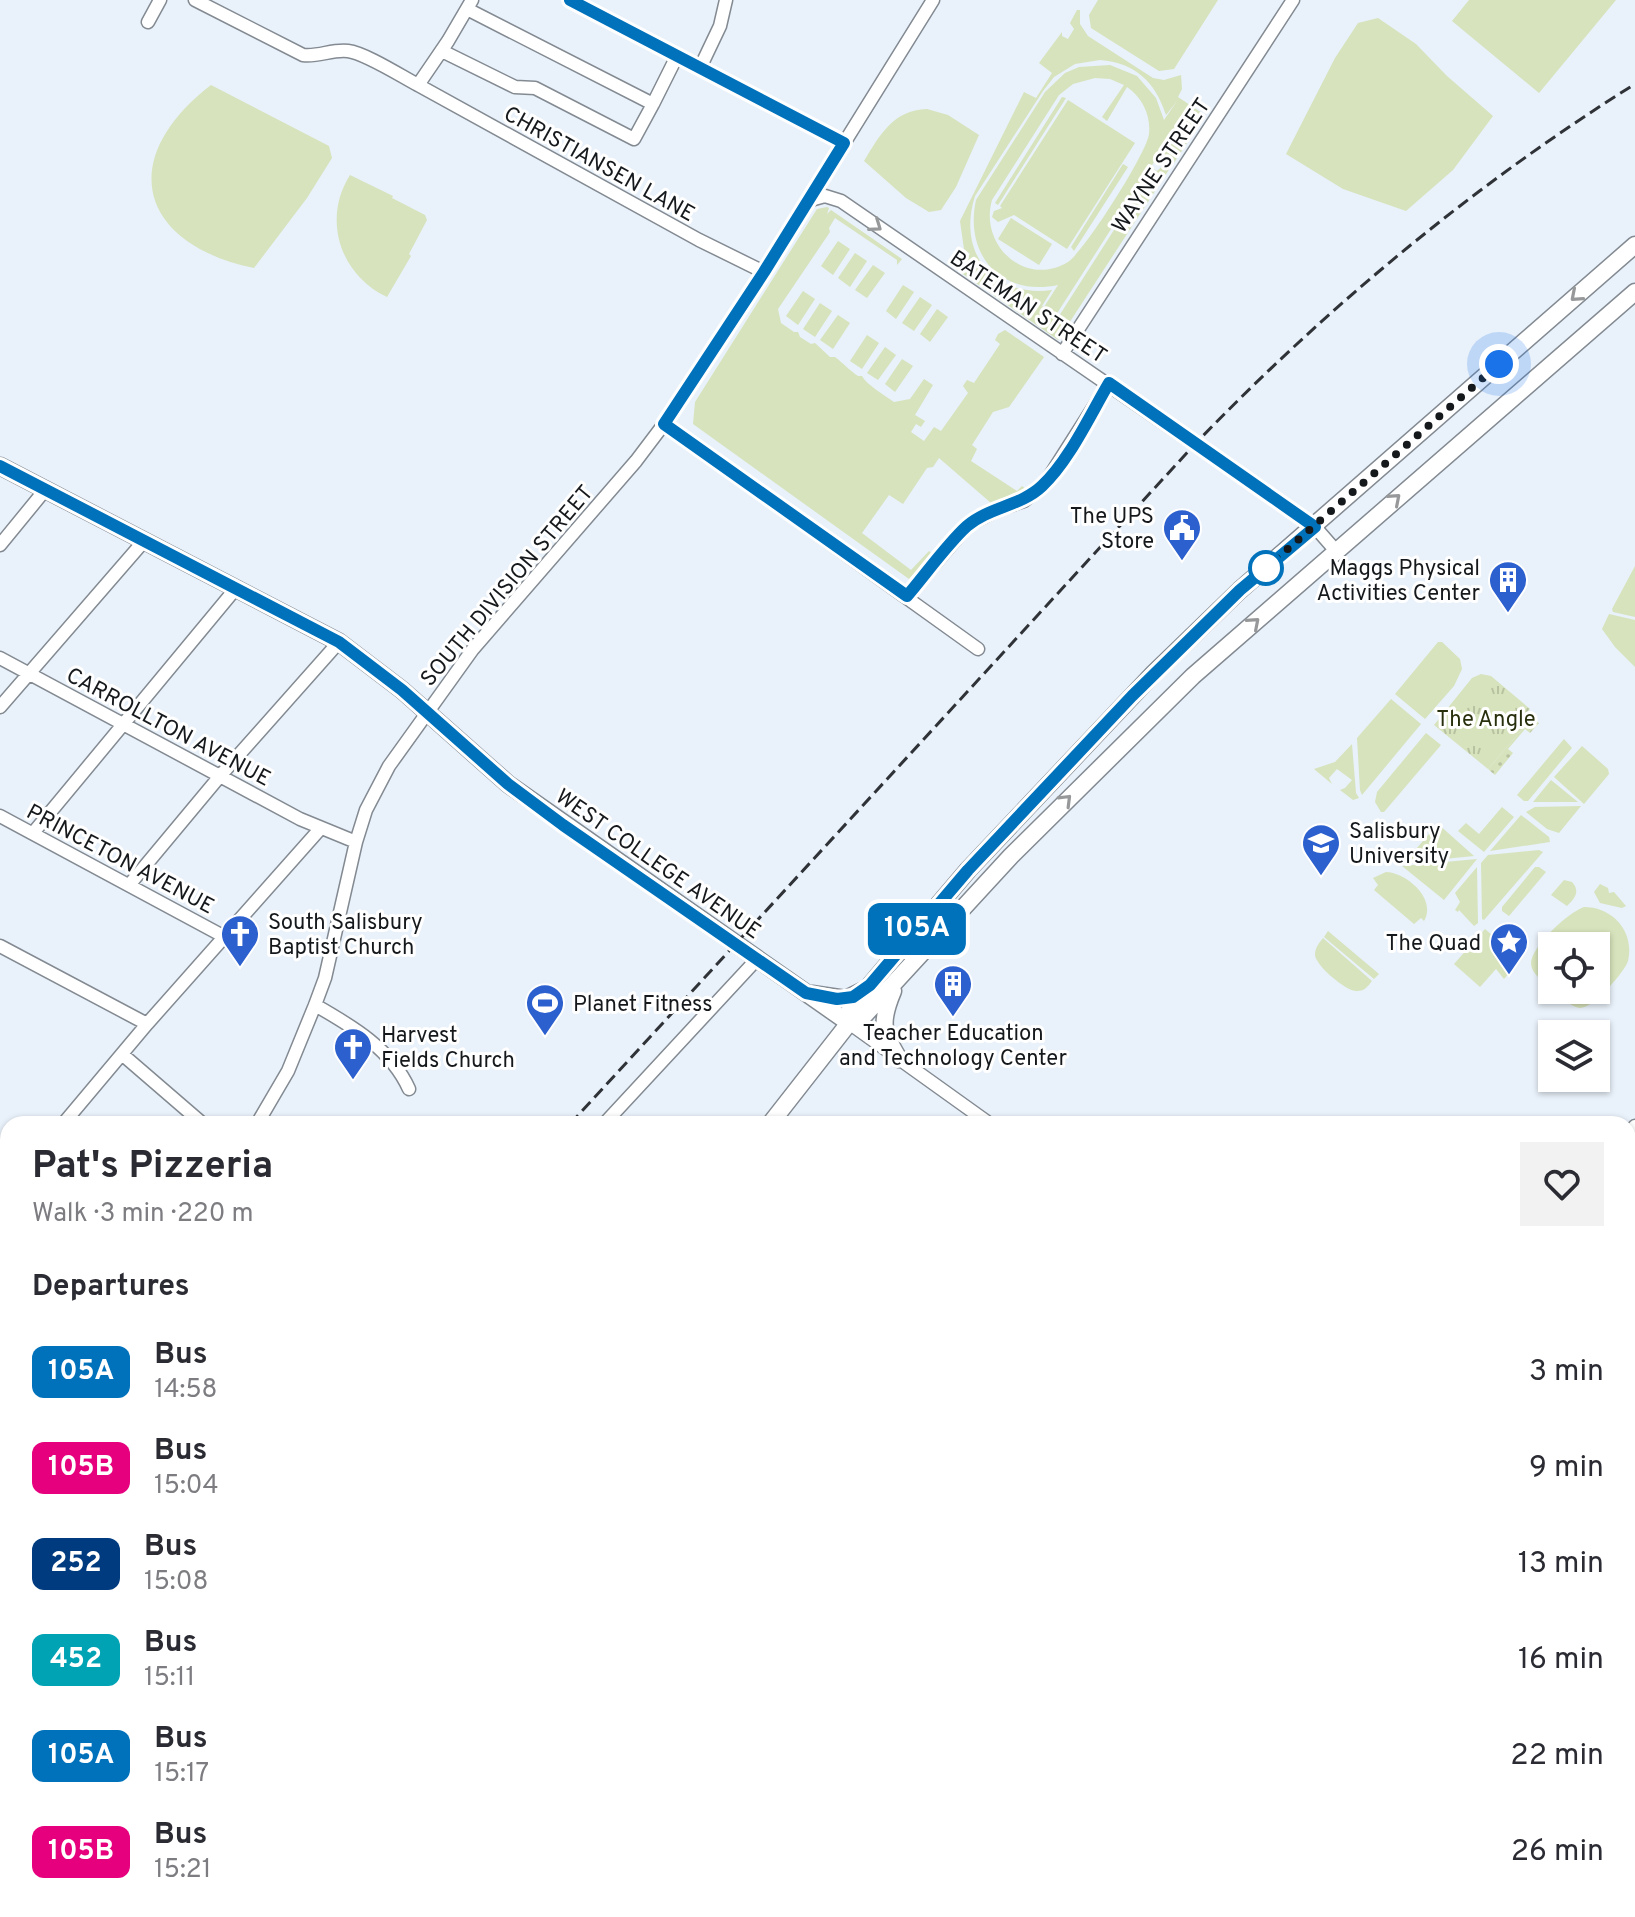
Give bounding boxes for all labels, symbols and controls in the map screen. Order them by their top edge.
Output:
street label: WAYNE STREET [1107,94,1217,239]
street label: CHRISTIANSEN LANE [498,101,699,229]
one-way arrow [868,216,882,231]
street label: BATEMAN STREET [944,246,1111,371]
one-way arrow [1571,286,1586,301]
your location [1479,344,1519,384]
street label: SOUTH DIVISION STREET [416,480,600,693]
one-way arrow [1385,495,1400,509]
place label: The UPS Store [1070,504,1154,556]
public building icon: The UPS Store [1161,507,1203,562]
unlabelled marker [1249,551,1283,585]
place label: Maggs Physical Activities Center [1316,556,1480,608]
building icon: Maggs Physical Activities Center [1487,559,1529,614]
one-way arrow [1244,619,1259,633]
street label: CARROLLTON AVENUE [61,663,275,794]
park label: The Angle [1436,707,1536,734]
street label: WEST COLLEGE AVENUE [550,784,765,946]
one-way arrow [1057,795,1071,809]
street label: PRINCETON AVENUE [21,799,218,921]
place label: Salisbury University [1349,819,1449,871]
school or university icon: Salisbury University [1300,822,1342,877]
line badge: 105A [861,903,973,955]
place label: South Salisbury Baptist Church [268,910,423,962]
text: 105A [884,911,950,947]
church icon: South Salisbury Baptist Church [219,913,261,968]
place icon: The Quad [1488,921,1530,976]
place label: The Quad [1386,931,1481,958]
map controls [1538,932,1610,1092]
button: locate [1538,932,1610,1004]
building icon: Teacher Education and Technology Center [932,963,974,1018]
sports icon: Planet Fitness [524,982,566,1037]
place label: Planet Fitness [573,992,713,1019]
button: layers [1538,1020,1610,1092]
place label: Teacher Education and Technology Center [839,1021,1067,1073]
place label: Harvest Fields Church [381,1023,515,1075]
church icon: Harvest Fields Church [332,1026,374,1081]
button: heart [1520,1142,1604,1226]
text: Pat's Pizzeria [32,1143,273,1192]
text: Walk · 3 min · 220 m [32,1198,254,1231]
text: Departures [32,1269,190,1306]
text: Bus [154,1337,207,1374]
text: 105A [48,1354,114,1390]
text: 3 min [1529,1354,1604,1391]
text: 14:58 [154,1374,217,1407]
text: Bus [154,1433,207,1470]
text: 105B [48,1450,114,1486]
text: 9 min [1529,1450,1604,1487]
text: 15:04 [154,1470,219,1503]
text: Bus [144,1529,197,1566]
text: 252 [50,1546,102,1582]
text: 13 min [1518,1546,1604,1583]
text: 15:08 [144,1566,208,1599]
text: Bus [144,1625,197,1662]
text: 452 [50,1642,102,1678]
text: 16 min [1518,1642,1604,1679]
text: 15:11 [144,1662,195,1695]
text: Bus [154,1721,207,1758]
text: 105A [48,1738,114,1774]
text: 22 min [1510,1738,1604,1775]
text: 15:17 [154,1758,209,1791]
text: Bus [154,1817,207,1854]
text: 105B [48,1834,114,1870]
text: 26 min [1511,1834,1604,1871]
text: 15:21 [154,1854,211,1887]

